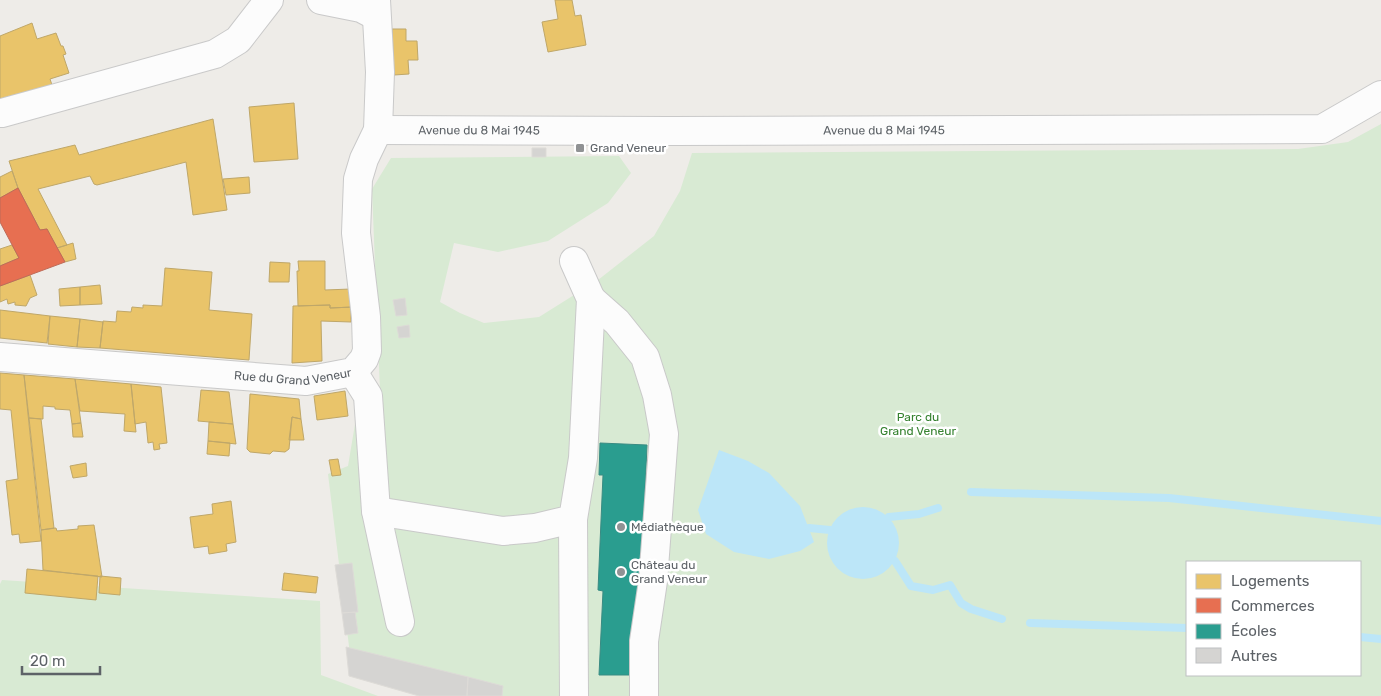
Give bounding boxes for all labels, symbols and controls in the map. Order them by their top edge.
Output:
street label: Avenue du 8 Mai 1945 [418,123,540,138]
street label: Avenue du 8 Mai 1945 [823,123,945,138]
place label: Grand Veneur [590,141,666,155]
marker: Grand Veneur [574,142,586,154]
street label: Rue du Grand Veneur [234,365,353,389]
park label: Parc du Grand Veneur [880,410,956,438]
place label: Médiathèque [631,520,704,534]
marker: Médiathèque [615,521,627,533]
place label: Château du Grand Veneur [631,558,707,586]
legend [1186,561,1361,676]
marker: Château du Grand Veneur [615,566,627,578]
text: Logements [1231,572,1310,590]
text: Commerces [1231,597,1315,615]
text: Écoles [1231,622,1277,640]
scale bar [22,644,100,676]
text: Autres [1231,647,1278,665]
text: 20 m [30,652,65,670]

